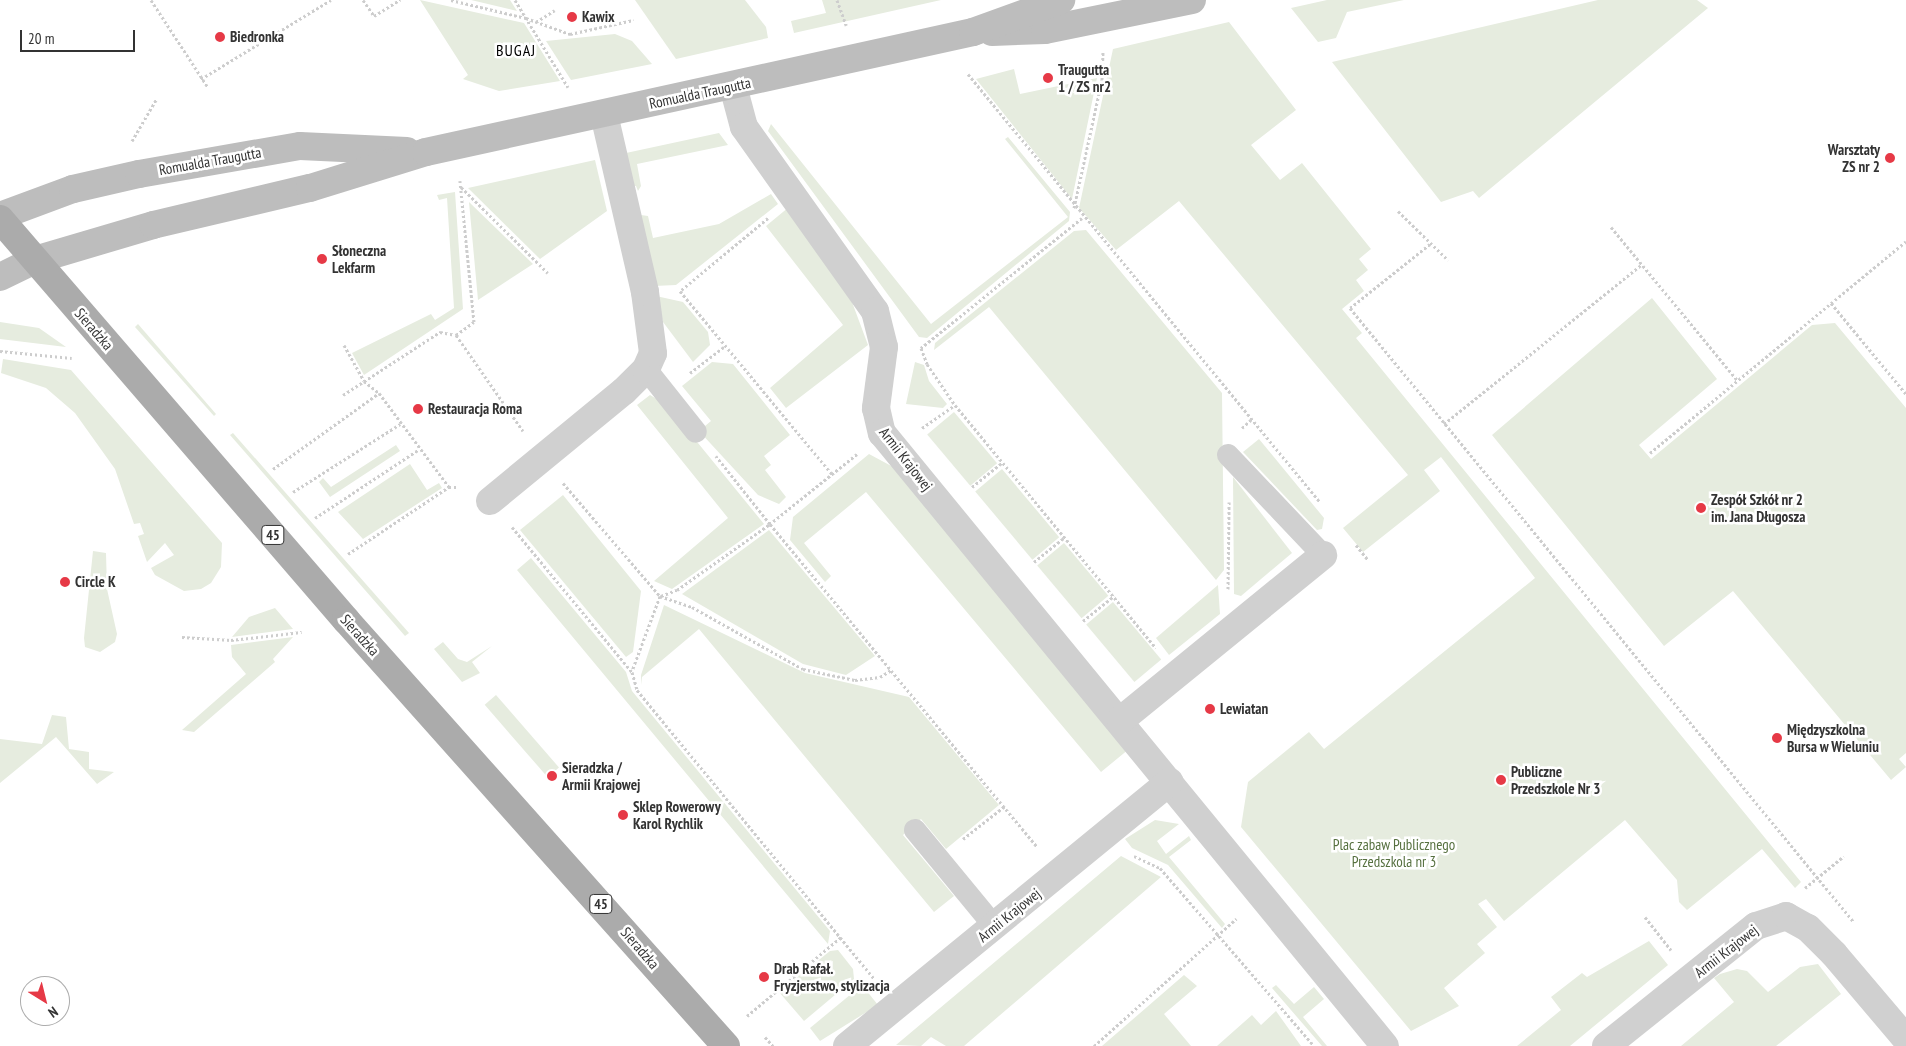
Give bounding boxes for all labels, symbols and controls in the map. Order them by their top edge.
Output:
place label: Kawix [582,8,615,26]
marker: Kawix [566,11,578,23]
scale bar [22,20,138,52]
place label: Biedronka [230,28,284,46]
text: 20 m [28,29,54,48]
marker: Biedronka [214,31,226,43]
district label: BUGAJ [495,40,537,60]
place label: Traugutta 1 / ZS nr2 [1058,60,1111,95]
marker: Traugutta 1 / ZS nr2 [1042,72,1054,84]
street label: Romualda Traugutta [647,73,753,113]
place label: Warsztaty ZS nr 2 [1828,140,1880,175]
street label: Romualda Traugutta [157,143,263,179]
marker: Warsztaty ZS nr 2 [1884,152,1896,164]
place label: Słoneczna Lekfarm [332,241,386,276]
marker: Słoneczna Lekfarm [316,253,328,265]
street label: Sieradzka [71,304,117,354]
place label: Restauracja Roma [428,400,522,418]
marker: Restauracja Roma [412,403,424,415]
street label: Armii Krajowej [876,424,936,494]
place label: Zespół Szkół nr 2 im. Jana Długosza [1711,490,1806,525]
marker: Zespół Szkół nr 2 im. Jana Długosza [1695,502,1707,514]
road number: 45 [260,524,286,546]
place label: Circle K [75,573,116,591]
marker: Circle K [59,576,71,588]
street label: Sieradzka [337,611,383,659]
place label: Lewiatan [1220,700,1268,718]
marker: Lewiatan [1204,703,1216,715]
place label: Międzyszkolna Bursa w Wieluniu [1787,720,1880,755]
marker: Międzyszkolna Bursa w Wieluniu [1771,732,1783,744]
place label: Sieradzka / Armii Krajowej [562,758,640,793]
place label: Publiczne Przedszkole Nr 3 [1511,762,1600,797]
marker: Sieradzka / Armii Krajowej [546,770,558,782]
marker: Publiczne Przedszkole Nr 3 [1495,774,1507,786]
place label: Sklep Rowerowy Karol Rychlik [633,797,721,832]
marker: Sklep Rowerowy Karol Rychlik [617,809,629,821]
park label: Plac zabaw Publicznego Przedszkola nr 3 [1332,835,1456,870]
street label: Armii Krajowej [974,884,1044,946]
road number: 45 [588,892,614,916]
street label: Armii Krajowej [1691,921,1761,981]
street label: Sieradzka [617,923,663,973]
place label: Drab Rafał. Fryzjerstwo, stylizacja [774,959,891,994]
marker: Drab Rafał. Fryzjerstwo, stylizacja [758,971,770,983]
north arrow [20,976,70,1026]
text: N [45,1003,62,1022]

